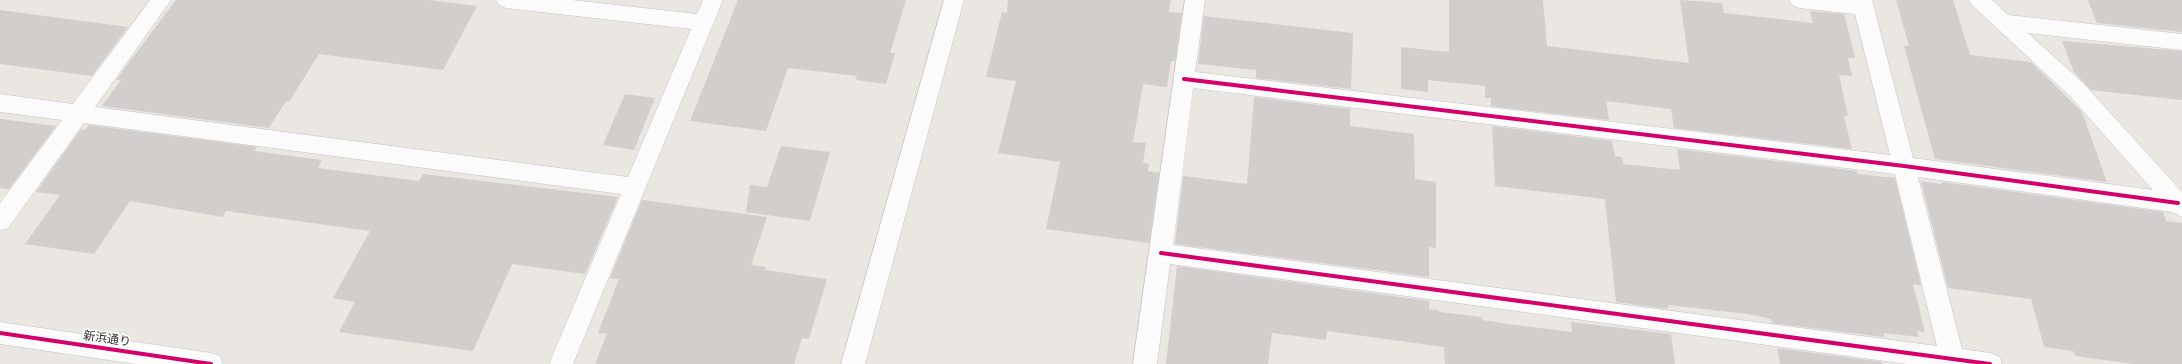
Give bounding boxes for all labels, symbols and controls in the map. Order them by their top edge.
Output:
street label: 新浜通り [82,328,132,350]

